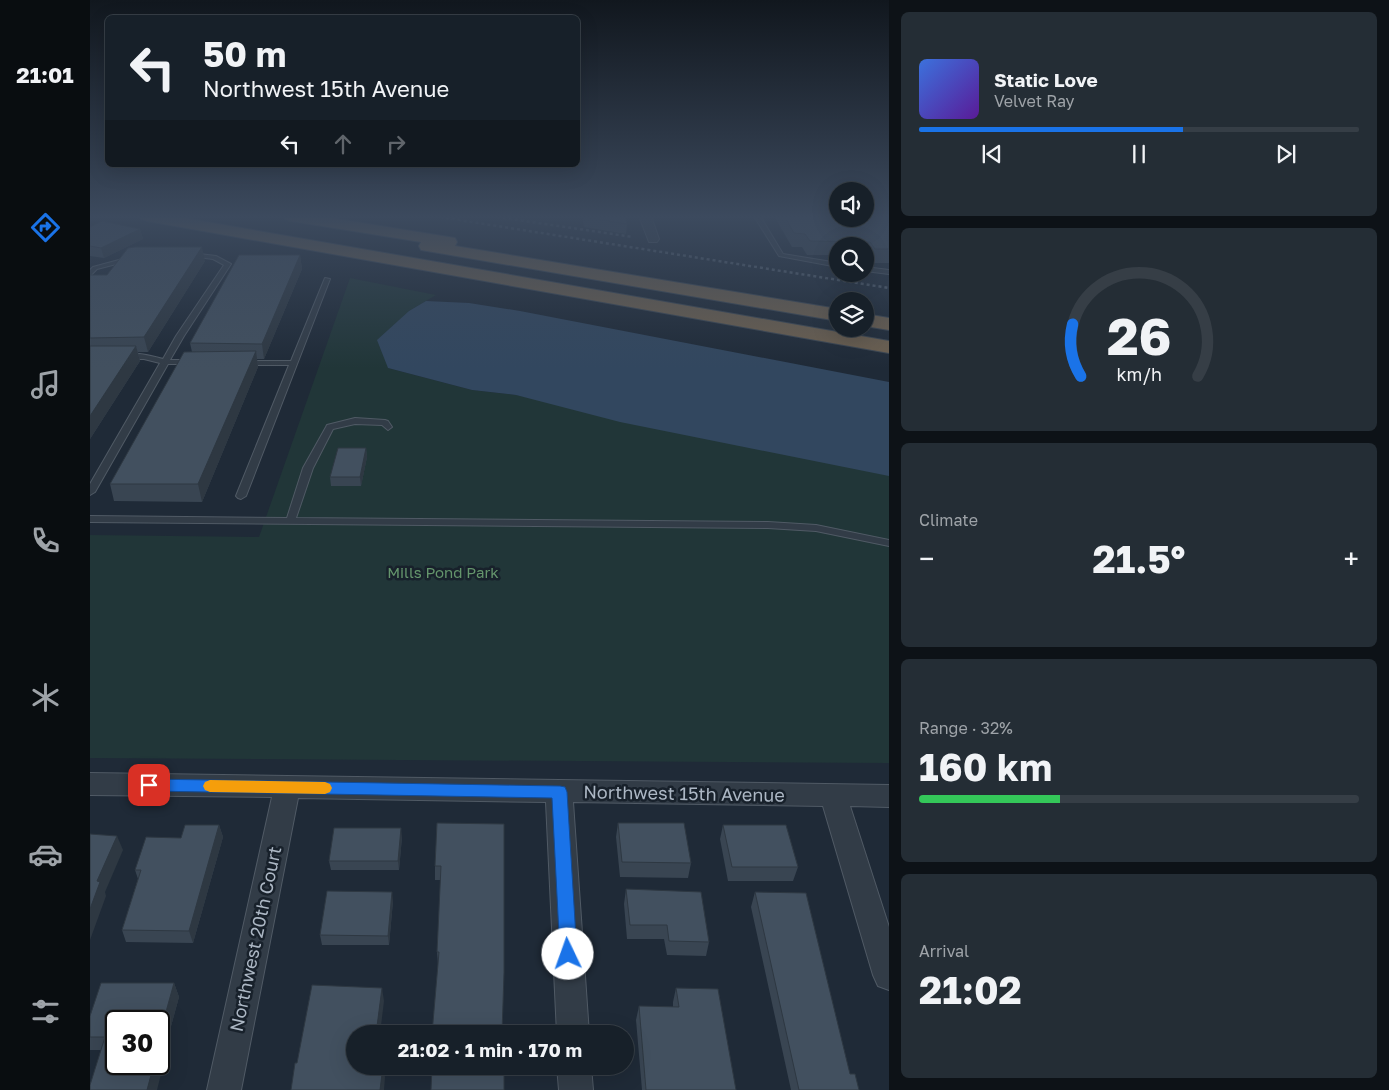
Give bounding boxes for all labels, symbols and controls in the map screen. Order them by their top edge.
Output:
text: 50 m [203,33,286,75]
icon: left [120,35,185,100]
text: 21:01 [16,61,74,88]
text: Static Love [994,68,1098,91]
text: Northwest 15th Avenue [203,75,449,102]
text: Velvet Ray [994,91,1075,111]
icon: left [276,130,304,158]
icon: ahead [329,130,357,158]
icon: right [382,130,410,158]
icon: previous [978,140,1006,168]
icon: pause [1125,140,1153,168]
icon: next [1272,140,1300,168]
map controls [829,182,874,337]
button: sound [829,182,874,227]
icon: directions [28,210,63,245]
button: search [829,237,874,282]
button: layers [829,292,874,337]
text: 26 [1107,304,1171,366]
text: km/h [1116,363,1162,385]
icon: music [28,367,63,402]
text: Climate [919,510,978,530]
icon: phone [28,523,63,558]
text: 21.5° [1093,536,1185,581]
text: − [919,542,934,575]
text: + [1344,542,1359,575]
park label: Mills Pond Park [387,563,499,581]
icon: climate [28,680,63,715]
text: Range · 32% [919,718,1013,738]
text: 160 km [919,744,1052,789]
pin [128,764,170,806]
icon: arrive [135,771,163,799]
street label: Northwest 15th Avenue [583,780,785,806]
icon: car [28,837,63,872]
street label: Northwest 20th Court [225,844,285,1033]
position arrow [541,927,593,979]
text: Arrival [919,941,969,961]
text: 21:02 [919,967,1022,1012]
icon: filters [28,994,63,1029]
speed limit sign: 30 [105,1010,170,1075]
text: 21:02 · 1 min · 170 m [398,1038,582,1061]

